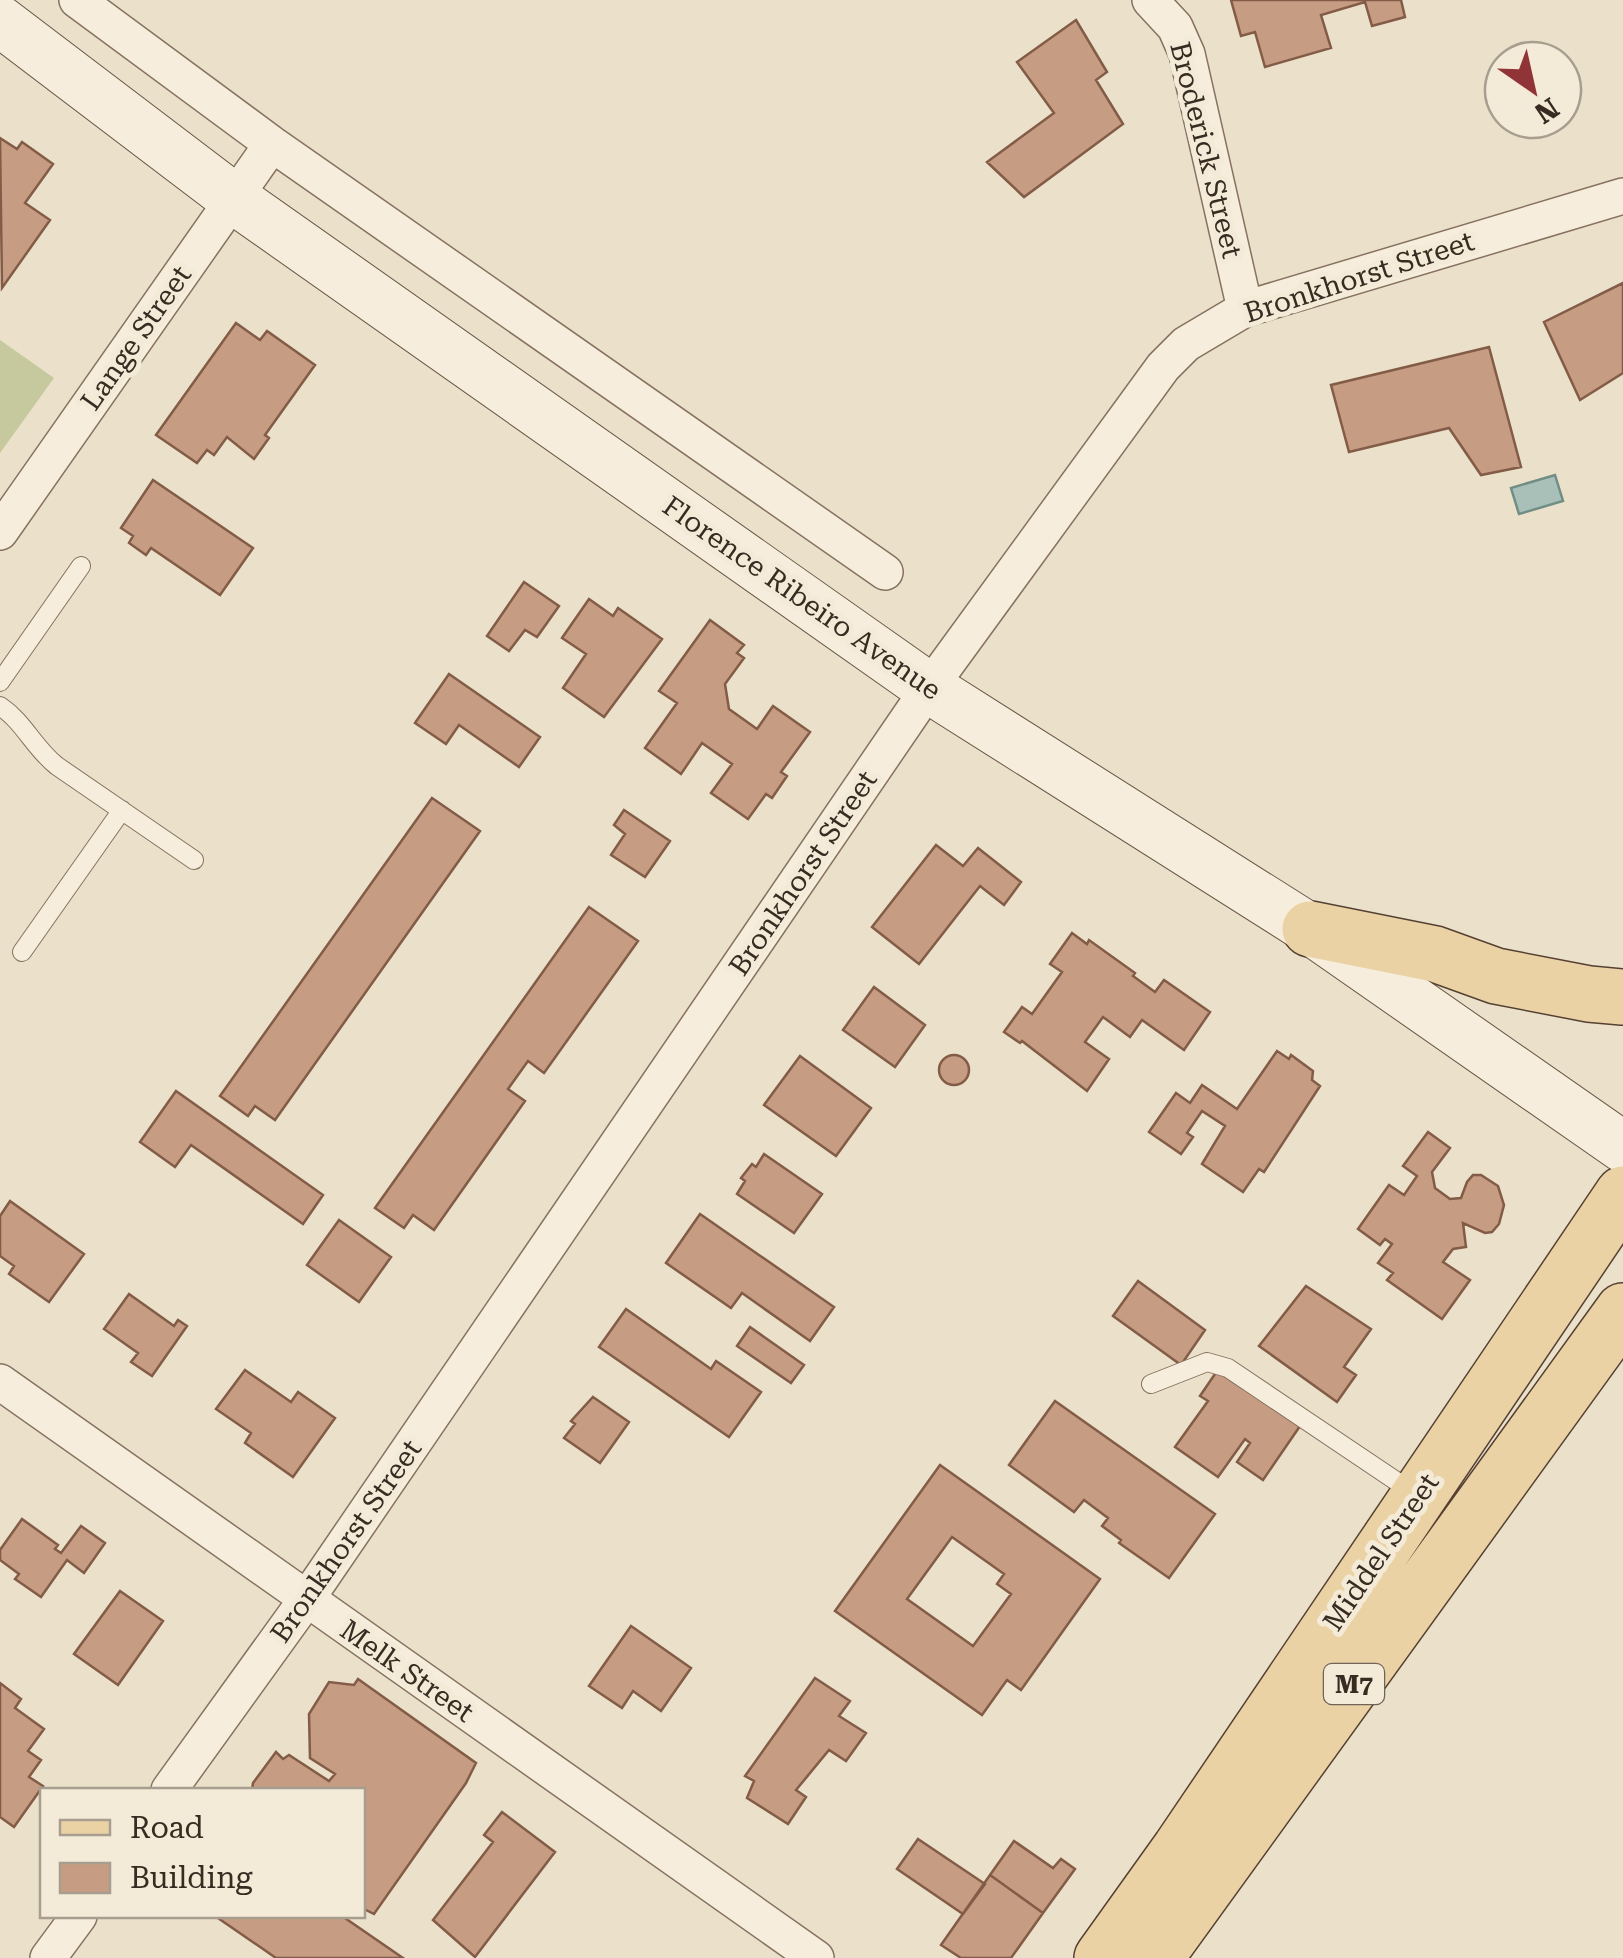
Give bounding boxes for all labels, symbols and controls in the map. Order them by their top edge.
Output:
street label: Broderick Street [1163,38,1249,262]
north arrow [1483,40,1583,140]
text: N [1529,91,1565,130]
street label: Bronkhorst Street [1240,224,1478,330]
street label: Lange Street [74,259,198,417]
street label: Florence Ribeiro Avenue [657,489,947,707]
street label: Bronkhorst Street [722,764,884,982]
street label: Bronkhorst Street [264,1433,428,1649]
street label: Middel Street [1316,1467,1446,1637]
street label: Melk Street [334,1613,480,1729]
road number: M7 [1324,1664,1384,1704]
legend [40,1788,365,1918]
text: Road [130,1810,204,1845]
text: Building [130,1860,253,1895]

